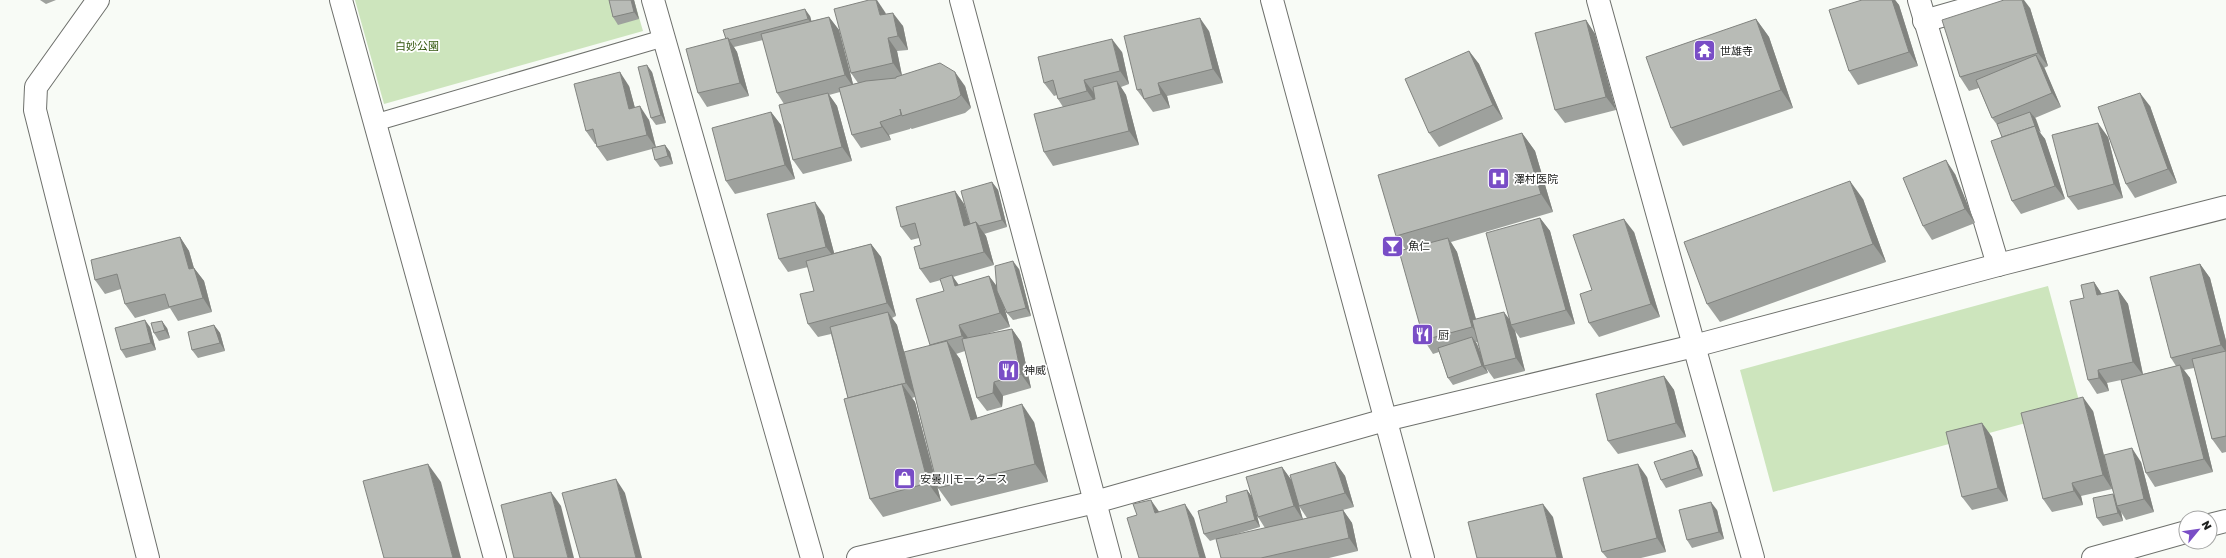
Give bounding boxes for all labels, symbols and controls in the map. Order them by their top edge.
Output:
temple icon: 世雄寺 [1691,38,1717,64]
park label: 白妙公園 [395,39,439,52]
place label: 世雄寺 [1720,44,1753,57]
hospital icon: 澤村医院 [1485,166,1511,192]
place label: 澤村医院 [1514,172,1558,185]
bar icon: 魚仁 [1380,233,1406,259]
place label: 魚仁 [1408,239,1430,252]
restaurant icon: 厨 [1410,322,1436,348]
place label: 厨 [1438,328,1449,341]
restaurant icon: 神威 [995,357,1021,383]
place label: 神威 [1024,363,1046,376]
shop icon: 安曇川モータース [892,466,918,492]
place label: 安曇川モータース [920,472,1007,485]
north arrow [2178,510,2218,550]
text: N [2199,518,2215,532]

